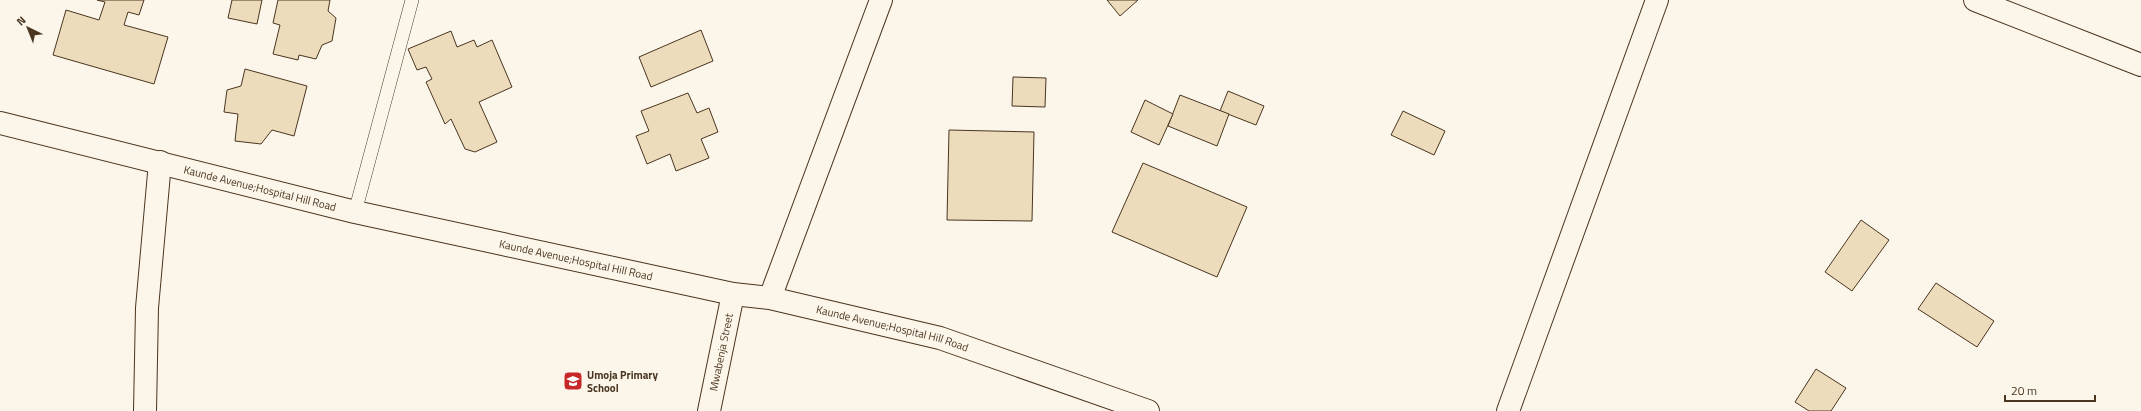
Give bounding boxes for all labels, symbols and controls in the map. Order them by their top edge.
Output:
north arrow [8,8,48,48]
text: N [13,12,29,29]
street label: Kaunde Avenue;Hospital Hill Road [182,161,338,215]
street label: Kaunde Avenue;Hospital Hill Road [498,235,654,284]
street label: Kaunde Avenue;Hospital Hill Road [815,301,971,355]
street label: Mwabenja Street [705,312,737,393]
place label: Umoja Primary School [587,367,658,396]
school or university icon: Umoja Primary School [562,370,584,392]
scale bar [2005,377,2095,403]
text: 20 m [2011,381,2037,400]

